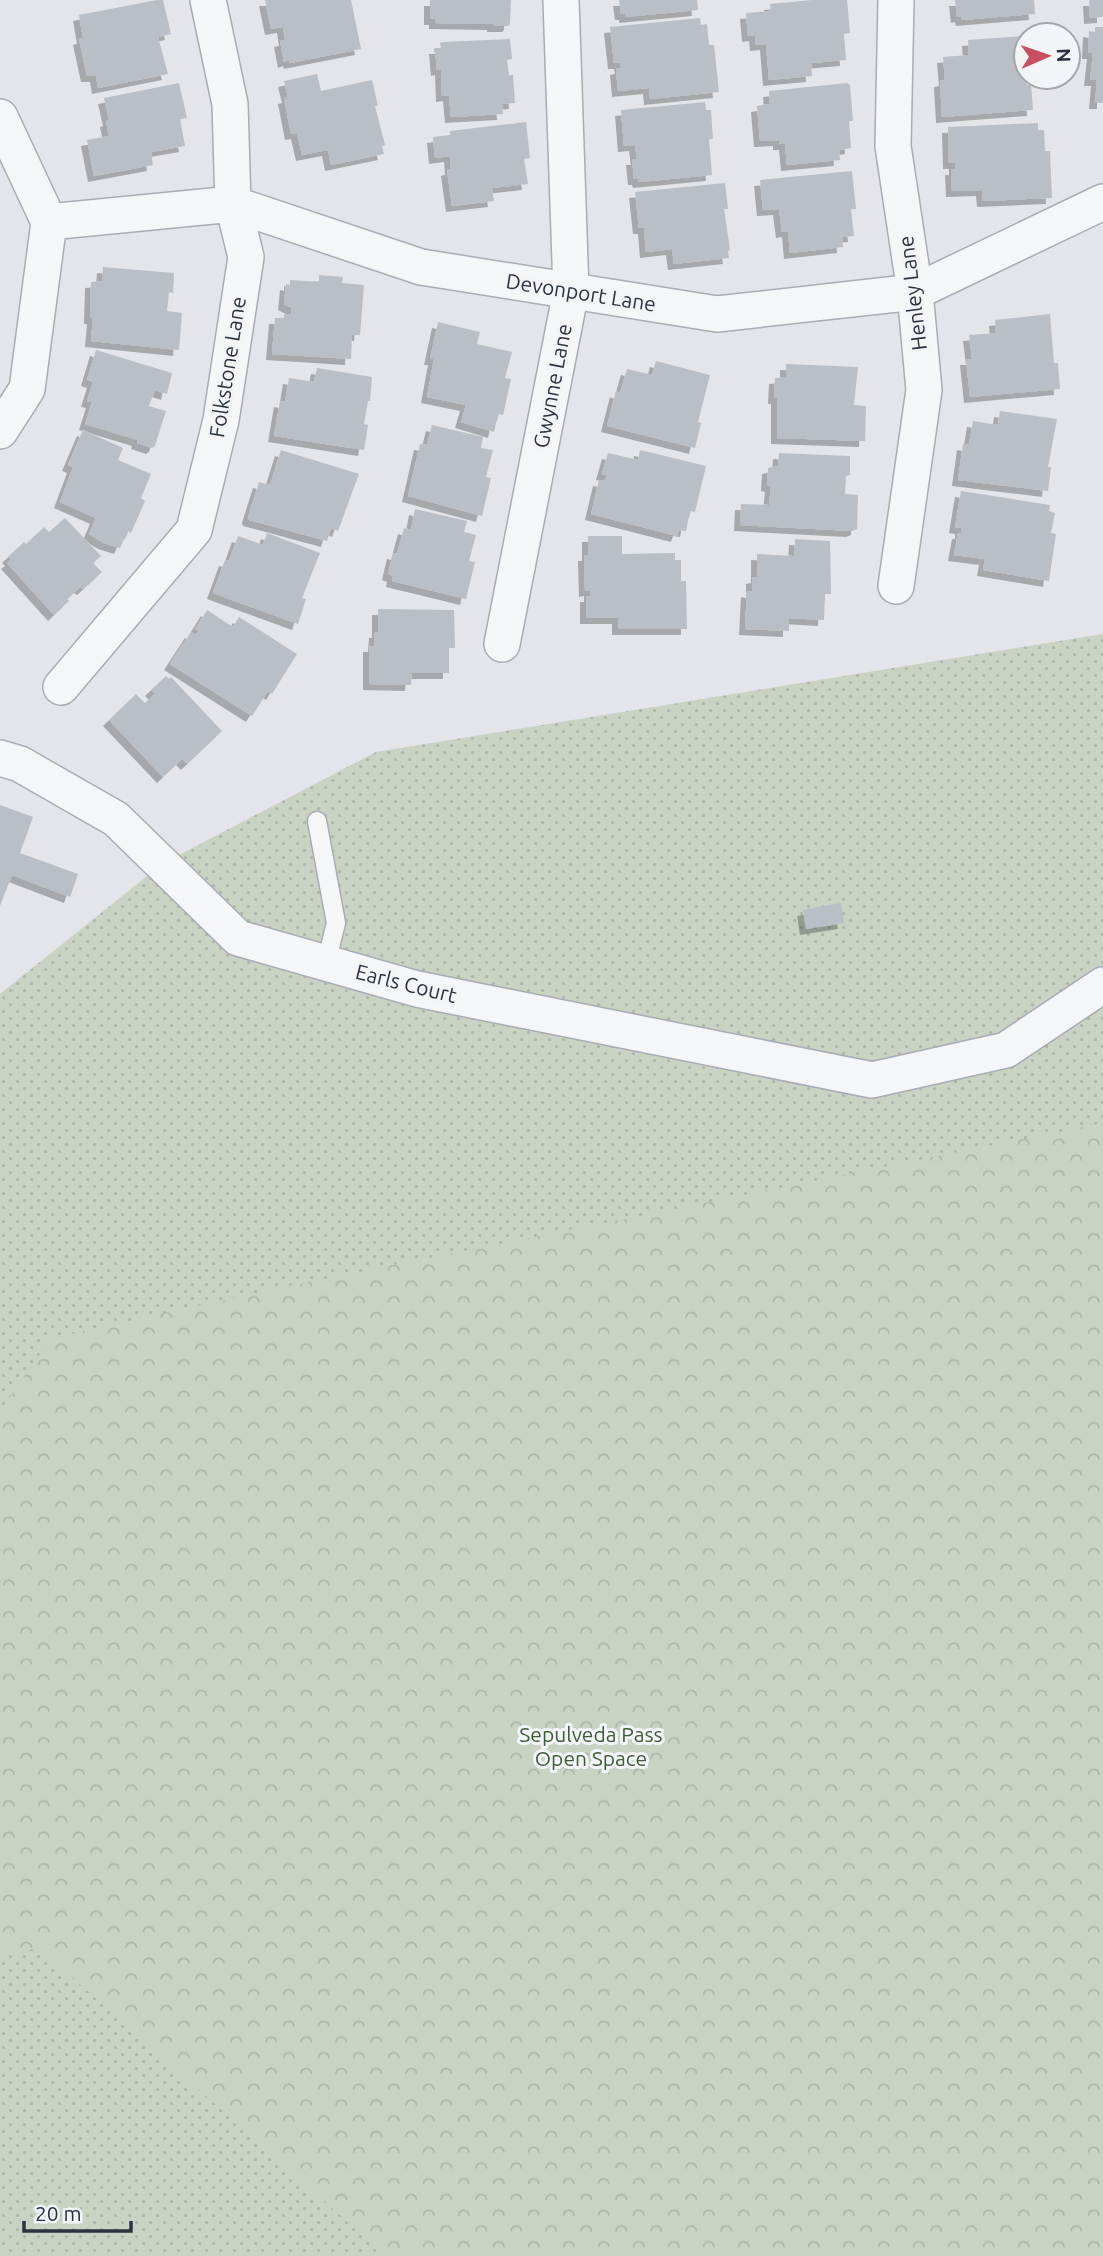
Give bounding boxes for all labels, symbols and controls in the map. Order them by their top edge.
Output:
north arrow [1012,21,1082,91]
text: N [1053,48,1075,63]
street label: Henley Lane [893,234,931,352]
street label: Devonport Lane [504,268,658,316]
street label: Folkstone Lane [204,295,250,439]
street label: Gwynne Lane [528,322,576,450]
street label: Earls Court [353,959,459,1007]
park label: Sepulveda Pass Open Space [519,1722,663,1770]
scale bar [24,2190,131,2234]
text: 20 m [35,2201,82,2225]

